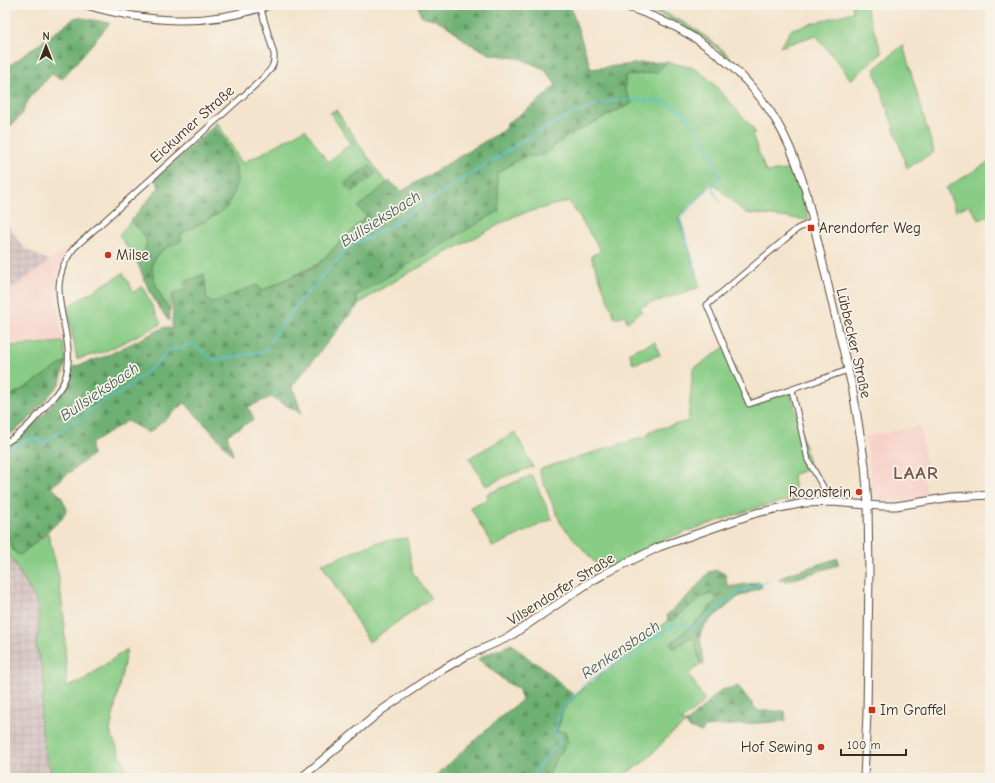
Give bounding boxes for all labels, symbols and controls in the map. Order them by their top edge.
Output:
north arrow [26,26,66,66]
text: N [42,30,50,43]
street label: Eickumer Straße [146,81,238,166]
water label: Bullsieksbach [337,187,424,251]
place label: Arendorfer Weg [819,219,921,237]
marker: Arendorfer Weg [806,223,816,233]
place label: Milse [116,246,149,264]
marker: Milse [103,250,113,260]
street label: Lübbecker Straße [833,286,876,400]
water label: Bullsieksbach [57,359,142,425]
district label: LAAR [893,462,939,484]
place label: Roonstein [789,483,851,501]
marker: Roonstein [854,487,864,497]
street label: Vilsendorfer Straße [504,549,618,629]
water label: Renkensbach [578,617,663,683]
place label: Im Graffel [880,701,946,719]
marker: Im Graffel [867,705,877,715]
scale bar [841,731,906,757]
place label: Hof Sewing [741,738,813,756]
text: 100 m [847,738,880,752]
marker: Hof Sewing [816,742,826,752]

